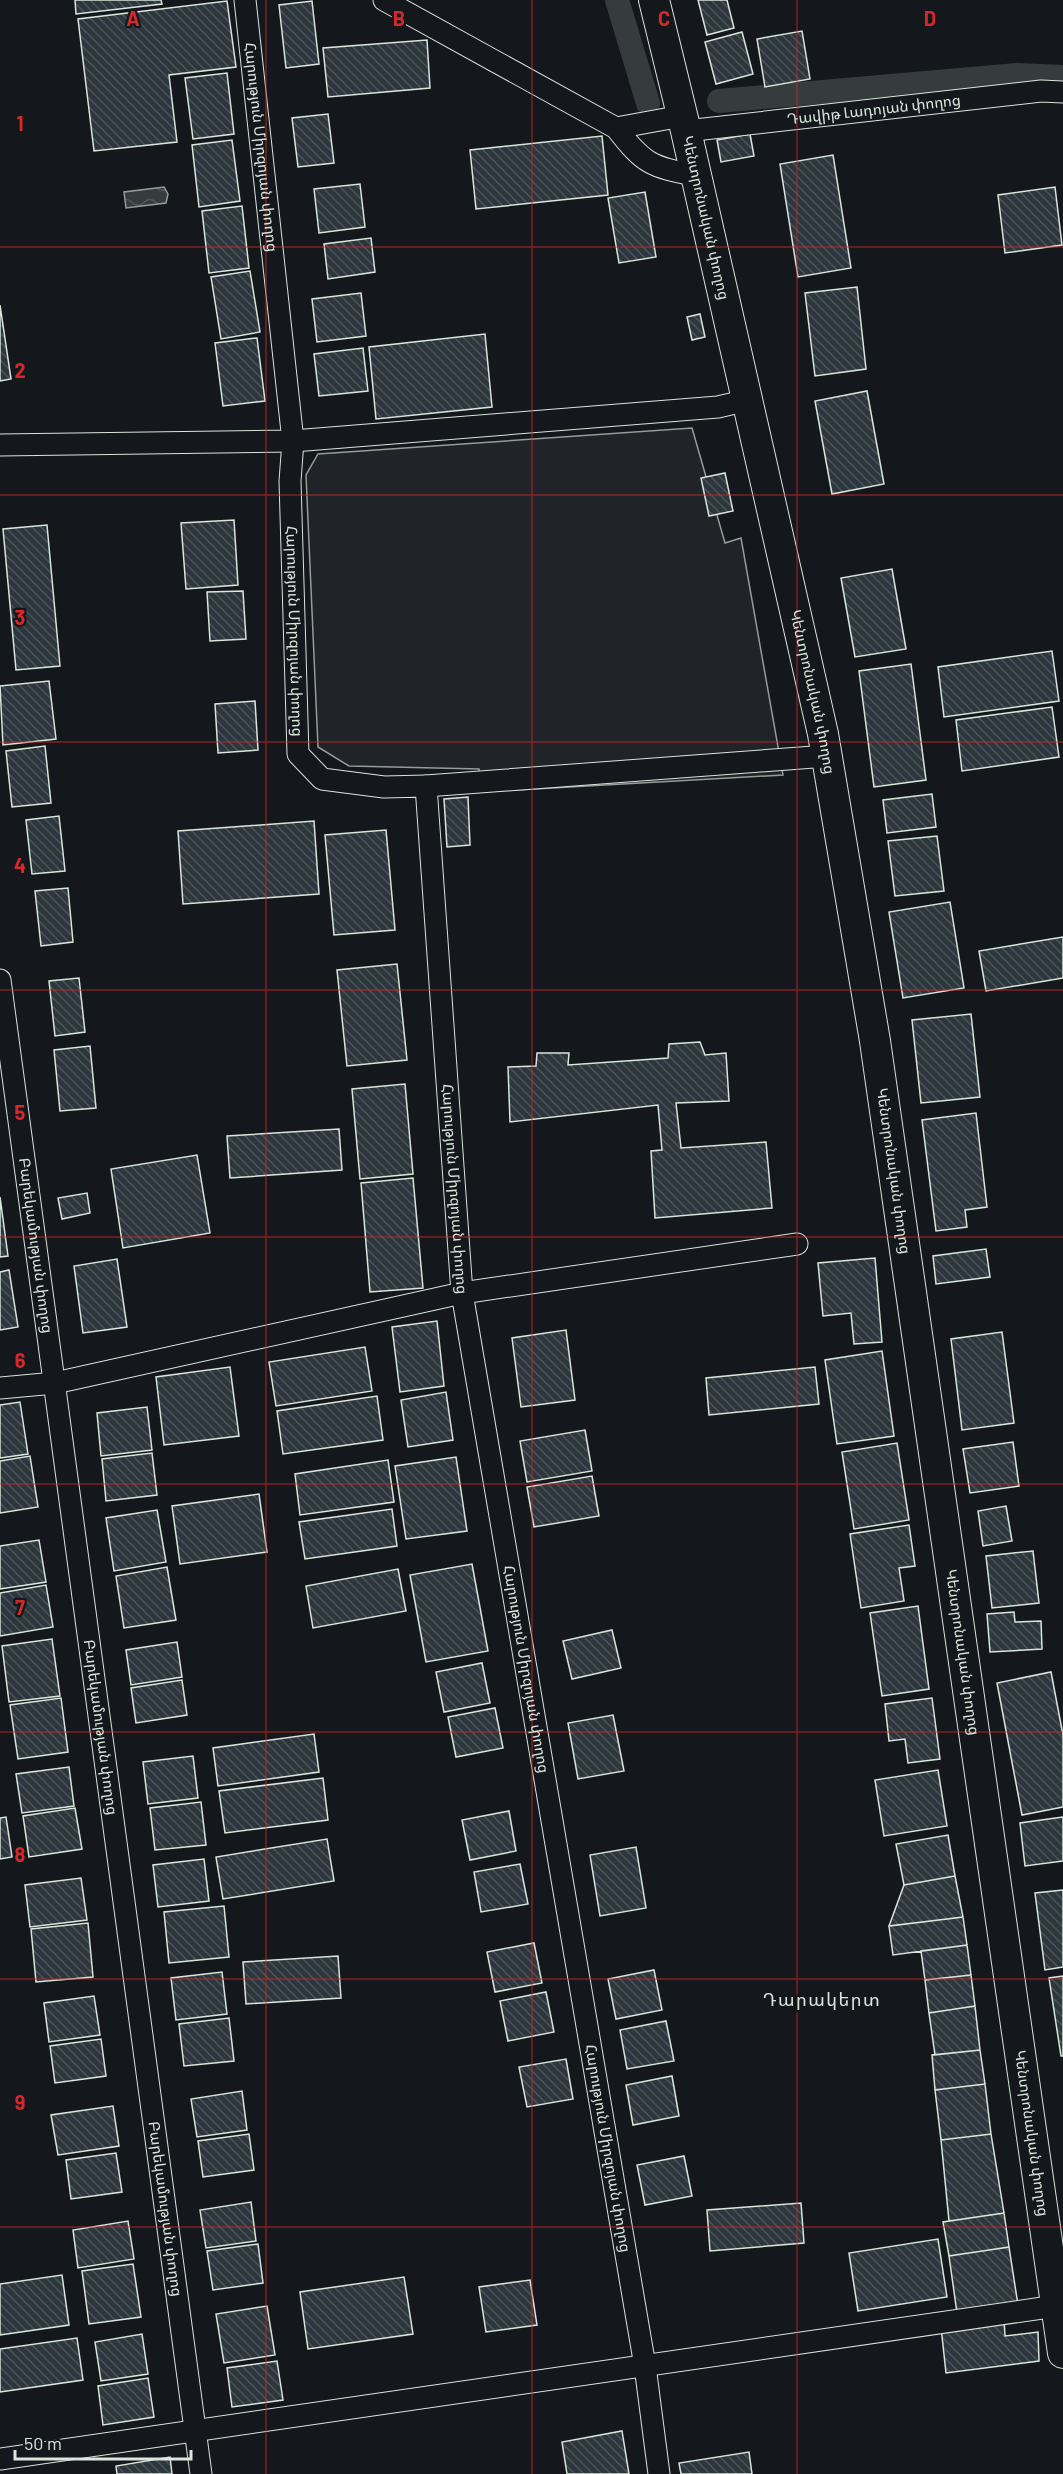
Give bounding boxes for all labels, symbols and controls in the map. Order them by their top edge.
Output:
text: A [126,6,140,30]
text: B [393,6,405,30]
text: C [658,6,670,30]
text: D [924,6,936,30]
street label: Հարություն Միրզոյան փողոց [242,41,282,253]
street label: Դավիթ Լադոյան փողոց [786,90,962,128]
text: 1 [16,111,24,135]
street label: Կենտրոնական փողոց [679,134,734,302]
text: 2 [14,358,26,382]
street label: Հարություն Միրզոյան փողոց [283,526,307,737]
text: 3 [15,605,25,629]
street label: Կենտրոնական փողոց [787,608,840,776]
text: 4 [14,853,26,877]
street label: Հարություն Միրզոյան փողոց [439,1083,472,1295]
street label: Կենտրոնական փողոց [874,1087,915,1255]
text: 5 [15,1100,26,1124]
street label: Բարեկամության փողոց [16,1157,57,1335]
text: 6 [15,1348,26,1372]
street label: Հարություն Միրզոյան փողոց [501,1564,554,1775]
street label: Կենտրոնական փողոց [943,1568,984,1736]
text: 7 [15,1595,25,1619]
street label: Բարեկամության փողոց [81,1638,122,1816]
text: 8 [15,1842,26,1866]
district label: Դարակերտ [763,1988,881,2010]
street label: Հարություն Միրզոյան փողոց [582,2043,635,2254]
street label: Կենտրոնական փողոց [1012,2049,1053,2218]
text: 9 [15,2090,25,2114]
street label: Բարեկամության փողոց [146,2120,187,2298]
scale bar [15,2423,190,2461]
text: 50 m [24,2432,62,2454]

